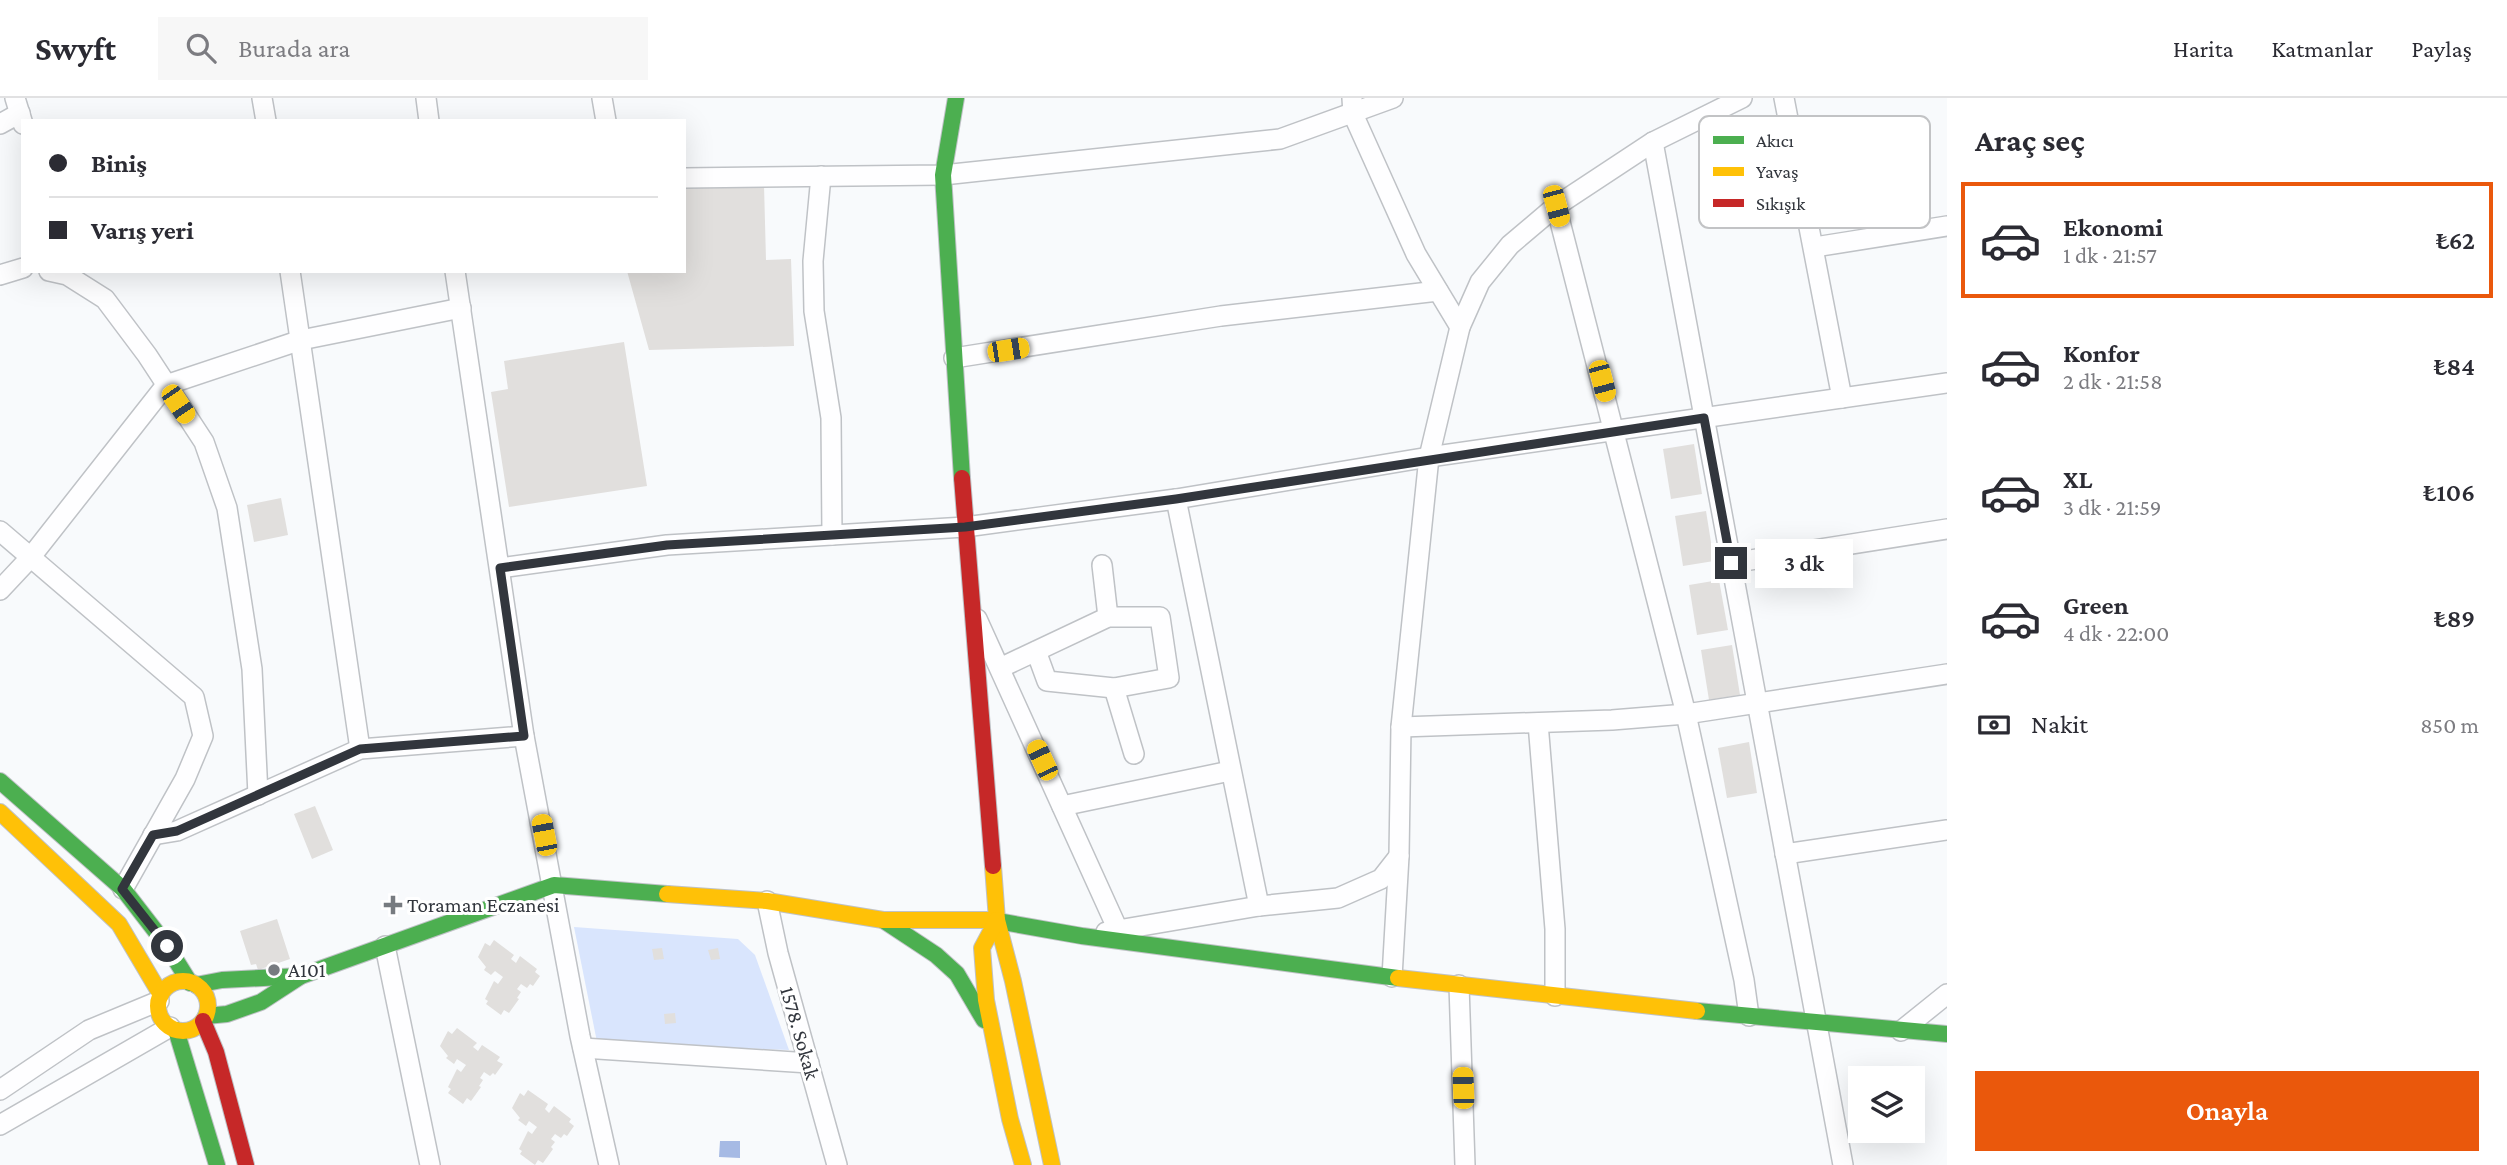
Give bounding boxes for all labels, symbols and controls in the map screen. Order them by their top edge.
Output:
search box [158,17,648,80]
icon: search [182,29,220,67]
text: Swyft [35,30,116,67]
text: Burada ara [238,34,350,63]
text: Harita [2173,35,2234,62]
text: Katmanlar [2272,35,2373,62]
text: Paylaş [2411,35,2472,62]
legend [1699,116,1930,228]
text: Araç seç [1975,122,2085,158]
text: Akıcı [1756,130,1794,151]
text: Biniş [91,149,147,178]
text: Yavaş [1756,161,1798,182]
car [1541,183,1572,229]
text: Sıkışık [1756,193,1806,214]
icon: car [1979,209,2042,272]
text: Ekonomi [2063,213,2163,242]
text: Varış yeri [91,216,194,245]
text: ₺62 [2436,226,2475,255]
text: 1 dk · 21:57 [2063,242,2157,268]
icon: car [1979,335,2042,398]
car [986,336,1031,364]
text: Konfor [2063,339,2140,368]
text: ₺84 [2434,352,2475,381]
car [1587,358,1618,404]
text: 2 dk · 21:58 [2063,368,2163,394]
car [158,381,199,427]
icon: car [1979,461,2042,524]
text: XL [2063,465,2092,494]
text: ₺106 [2423,478,2475,507]
text: 3 dk · 21:59 [2063,494,2162,520]
callout: 3 dk [1756,538,1854,588]
route end [1715,547,1747,579]
text: 3 dk [1784,550,1824,576]
icon: car [1979,587,2042,650]
text: Green [2063,591,2129,620]
text: ₺89 [2434,604,2475,633]
text: 4 dk · 22:00 [2063,620,2169,646]
icon: cash [1975,706,2013,744]
text: Nakit [2031,710,2088,739]
text: 850 m [2420,712,2479,738]
car [1024,737,1061,783]
car [530,812,559,858]
place label: Toraman Eczanesi [407,893,560,917]
marker: Toraman Eczanesi [385,897,401,913]
route start [151,930,183,962]
place label: A101 [288,958,326,982]
marker: A101 [266,962,282,978]
street label: 1578. Sokak [775,984,825,1082]
map controls [1848,1066,1925,1143]
button: layers [1848,1066,1925,1143]
car [1452,1067,1475,1109]
button: Onayla [1975,1071,2479,1151]

